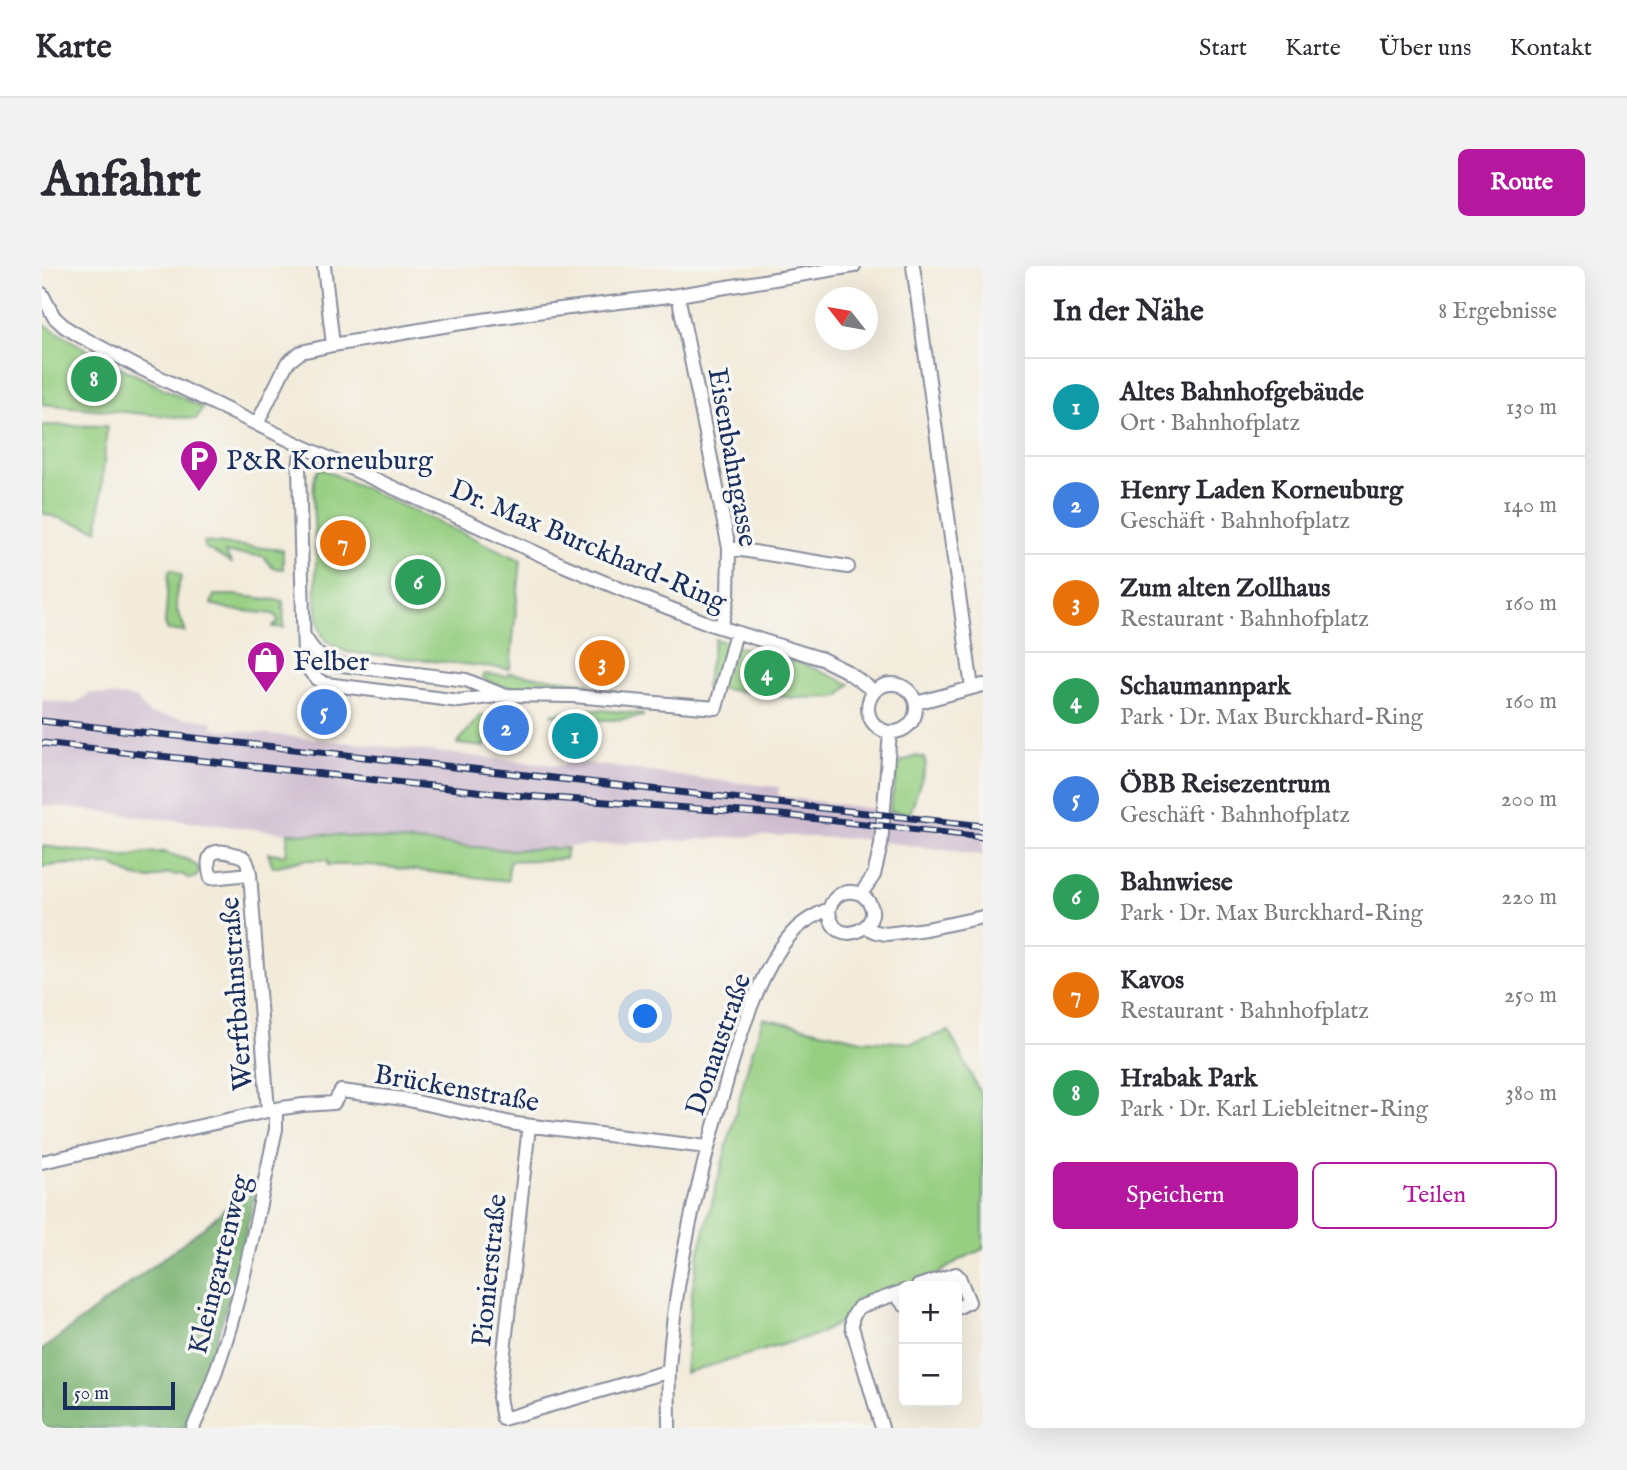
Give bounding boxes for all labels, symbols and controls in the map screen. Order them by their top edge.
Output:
text: Karte [35,27,112,69]
text: Start [1199,33,1247,64]
text: Karte [1285,33,1341,64]
text: Über uns [1379,33,1471,64]
text: Kontakt [1509,33,1592,64]
button: Route [1458,149,1585,216]
text: Anfahrt [42,151,201,213]
north arrow [815,287,878,350]
text: In der Nähe [1053,293,1204,331]
text: 8 Ergebnisse [1438,297,1557,326]
pin: 8 [71,353,117,405]
street label: Eisenbahngasse [699,365,765,550]
text: Altes Bahnhofgebäude [1120,376,1364,409]
text: 1 [1072,393,1080,422]
text: 130 m [1506,393,1557,422]
text: Ort · Bahnhofplatz [1120,409,1300,438]
parking icon: P&R Korneuburg [178,438,220,493]
place label: P&R Korneuburg [226,444,434,479]
street label: Dr. Max Burckhard-Ring [444,472,732,621]
text: Henry Laden Korneuburg [1120,474,1403,507]
text: 2 [1071,491,1081,520]
text: 140 m [1503,491,1557,520]
text: Geschäft · Bahnhofplatz [1120,507,1350,536]
pin: 7 [320,517,366,569]
pin: 6 [395,556,441,608]
text: Zum alten Zollhaus [1120,572,1330,605]
text: 3 [1072,589,1080,618]
text: 160 m [1505,589,1557,618]
text: Restaurant · Bahnhofplatz [1120,605,1369,634]
pin: 3 [579,637,625,689]
shop icon: Felber [245,639,287,694]
place label: Felber [293,645,369,680]
pin: 4 [744,647,790,699]
text: Schaumannpark [1120,670,1291,703]
pin: 5 [301,686,347,738]
text: 4 [1070,687,1082,716]
text: 160 m [1505,687,1557,716]
pin: 2 [483,702,529,754]
text: Park · Dr. Max Burckhard-Ring [1120,703,1423,732]
pin: 1 [552,710,598,762]
text: ÖBB Reisezentrum [1120,768,1331,801]
text: 5 [1072,785,1080,814]
text: 200 m [1501,785,1557,814]
text: Geschäft · Bahnhofplatz [1120,801,1350,830]
text: Bahnwiese [1120,866,1233,899]
text: 6 [1071,883,1081,912]
text: 220 m [1501,883,1557,912]
street label: Werftbahnstraße [213,896,262,1092]
text: Park · Dr. Max Burckhard-Ring [1120,899,1423,928]
text: Kavos [1120,964,1184,997]
street label: Donaustraße [679,969,760,1121]
text: 7 [1071,981,1081,1010]
text: 250 m [1504,981,1557,1010]
text: Restaurant · Bahnhofplatz [1120,997,1369,1026]
your location [628,999,662,1033]
street label: Brückenstraße [371,1058,542,1121]
text: Hrabak Park [1120,1062,1257,1095]
text: 8 [1071,1079,1081,1108]
text: 380 m [1505,1079,1557,1108]
text: Park · Dr. Karl Liebleitner-Ring [1120,1095,1428,1124]
button: Speichern [1053,1162,1298,1229]
button: Teilen [1312,1162,1557,1229]
street label: Kleingartenweg [181,1170,260,1358]
street label: Pionierstraße [465,1192,516,1348]
map controls [899,1281,962,1407]
button: + [899,1281,962,1344]
button: − [899,1344,962,1407]
scale bar [63,1379,175,1411]
text: 50 m [74,1382,109,1406]

